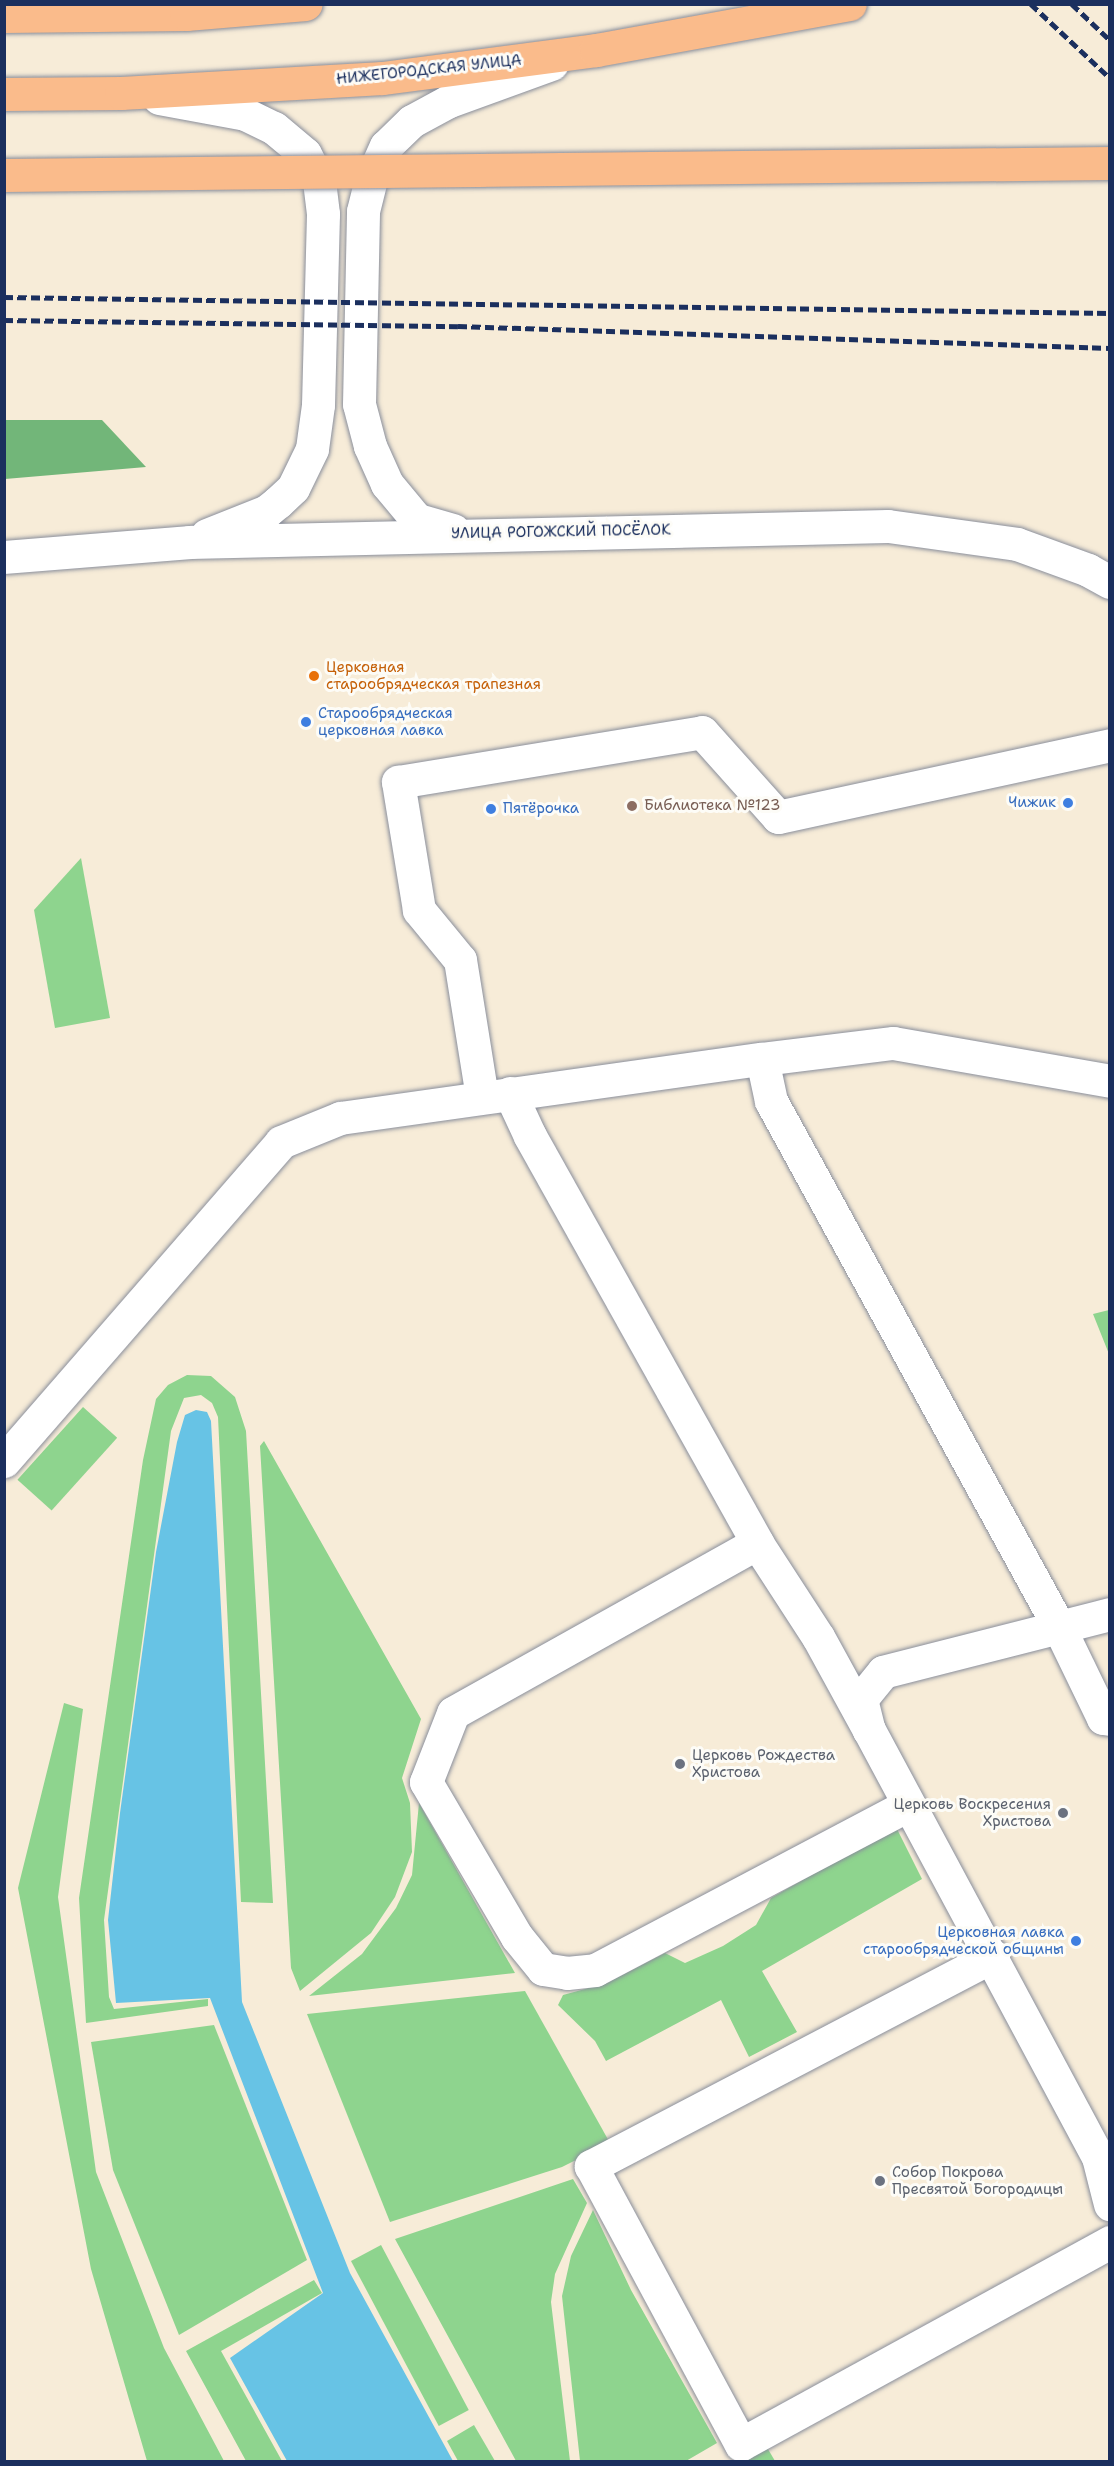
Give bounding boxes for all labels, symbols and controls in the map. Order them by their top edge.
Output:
street label: НИЖЕГОРОДСКАЯ УЛИЦА [335,51,523,89]
street label: УЛИЦА РОГОЖСКИЙ ПОСЁЛОК [451,521,671,543]
place label: Церковная старообрядческая трапезная [326,658,541,693]
marker: Церковная старообрядческая трапезная [307,669,321,683]
place label: Старообрядческая церковная лавка [318,704,453,739]
marker: Старообрядческая церковная лавка [299,715,313,729]
place label: Чижик [1008,794,1056,812]
marker: Чижик [1061,796,1075,810]
place label: Библиотека №123 [644,797,780,815]
marker: Библиотека №123 [625,799,639,813]
place label: Пятёрочка [503,800,579,818]
marker: Пятёрочка [484,802,498,816]
place label: Церковь Рождества Христова [692,1746,835,1781]
marker: Церковь Рождества Христова [673,1757,687,1771]
place label: Церковь Воскресения Христова [894,1795,1051,1830]
marker: Церковь Воскресения Христова [1056,1806,1070,1820]
place label: Церковная лавка старообрядческой общины [863,1923,1064,1958]
marker: Церковная лавка старообрядческой общины [1069,1934,1083,1948]
place label: Собор Покрова Пресвятой Богородицы [892,2163,1063,2198]
marker: Собор Покрова Пресвятой Богородицы [873,2174,887,2188]

